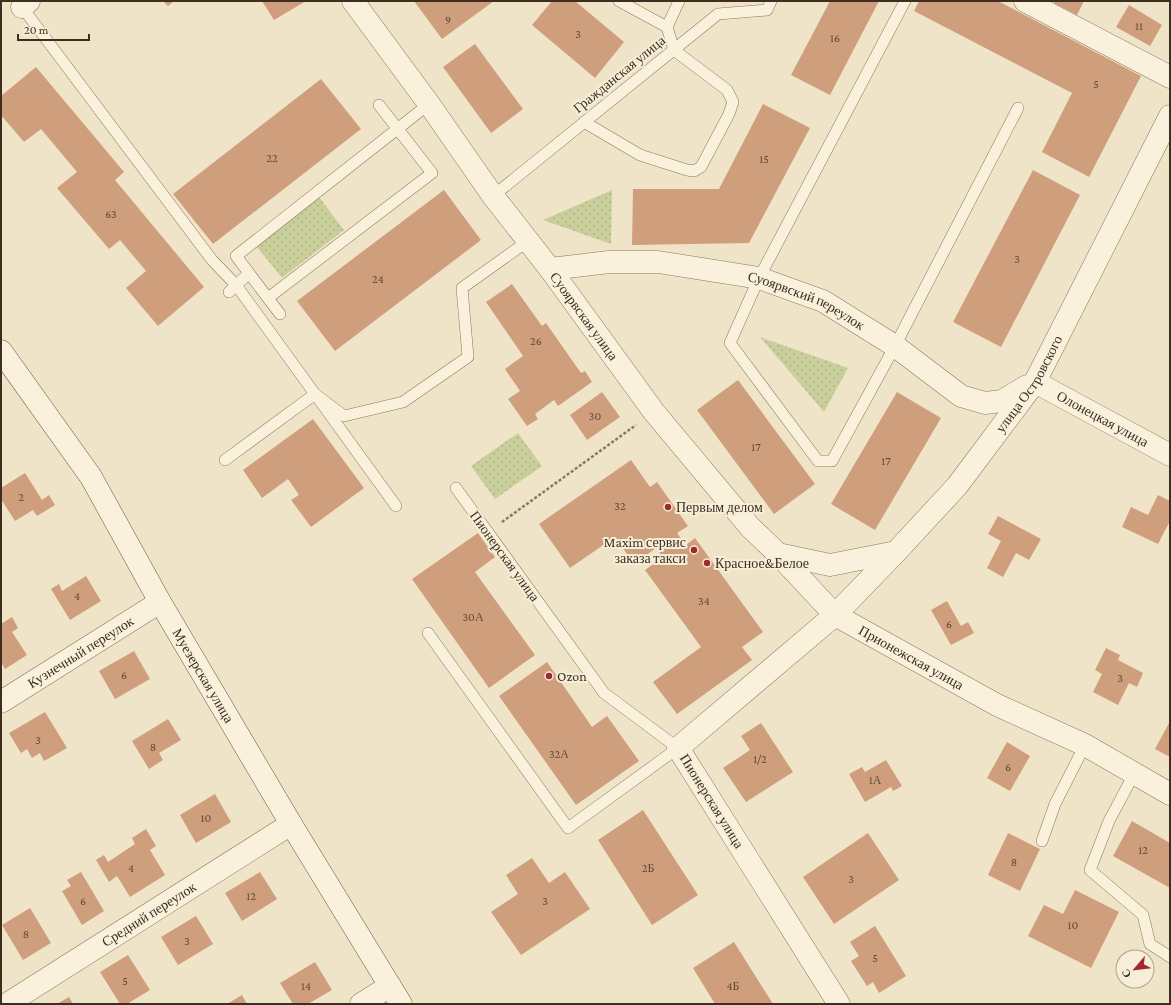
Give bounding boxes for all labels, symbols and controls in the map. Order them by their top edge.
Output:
house number: 9 [445,13,451,27]
scale bar [18,16,89,42]
house number: 11 [1135,19,1143,33]
text: 20 m [24,23,49,37]
house number: 3 [575,27,581,41]
house number: 16 [830,31,840,45]
street label: Гражданская улица [570,32,669,116]
house number: 5 [1093,77,1099,91]
house number: 22 [266,151,278,165]
house number: 15 [759,152,769,166]
house number: 63 [105,207,117,221]
house number: 3 [1014,252,1020,266]
street label: Суоярвский переулок [747,268,868,333]
street label: Суоярвская улица [547,269,622,364]
house number: 24 [372,272,384,286]
street label: улица Островского [992,333,1065,435]
house number: 26 [530,334,542,348]
street label: Олонецкая улица [1054,387,1152,450]
house number: 30 [589,409,601,423]
house number: 17 [751,440,761,454]
house number: 17 [881,454,891,468]
house number: 2 [18,490,24,504]
house number: 32 [614,499,626,513]
place label: Первым делом [676,499,763,515]
marker: Первым делом [663,502,673,512]
street label: Пионерская улица [467,508,544,605]
place label: Maxim сервис заказа такси [604,534,686,566]
marker: Maxim сервис заказа такси [689,545,699,555]
place label: Красное&Белое [715,555,809,571]
marker: Красное&Белое [702,558,712,568]
house number: 4 [74,589,80,603]
house number: 34 [698,594,710,608]
house number: 30А [462,610,484,624]
street label: Кузнечный переулок [25,613,137,691]
house number: 6 [946,617,952,631]
street label: Прионежская улица [856,622,967,693]
street label: Муезерская улица [169,625,238,726]
house number: 6 [121,668,127,682]
place label: Ozon [557,668,587,684]
marker: Ozon [544,671,554,681]
house number: 3 [1117,671,1123,685]
house number: 3 [35,733,41,747]
house number: 8 [150,740,156,754]
house number: 32А [549,747,569,761]
street label: Пионерская улица [677,751,748,852]
house number: 1/2 [753,752,767,766]
house number: 6 [1005,760,1011,774]
house number: 1А [869,773,882,787]
house number: 10 [201,811,212,825]
house number: 12 [1138,843,1148,857]
house number: 8 [1011,855,1017,869]
house number: 4 [128,861,134,875]
house number: 2Б [642,861,654,875]
house number: 3 [848,872,854,886]
street label: Средний переулок [99,878,199,950]
house number: 12 [246,889,256,903]
house number: 6 [80,894,86,908]
house number: 3 [542,894,548,908]
house number: 10 [1068,918,1079,932]
house number: 8 [23,927,29,941]
house number: 3 [184,934,190,948]
north arrow [1115,949,1155,989]
house number: 5 [872,951,878,965]
text: С [1119,967,1133,980]
house number: 5 [122,974,128,988]
house number: 14 [301,979,311,993]
house number: 4Б [726,979,740,993]

